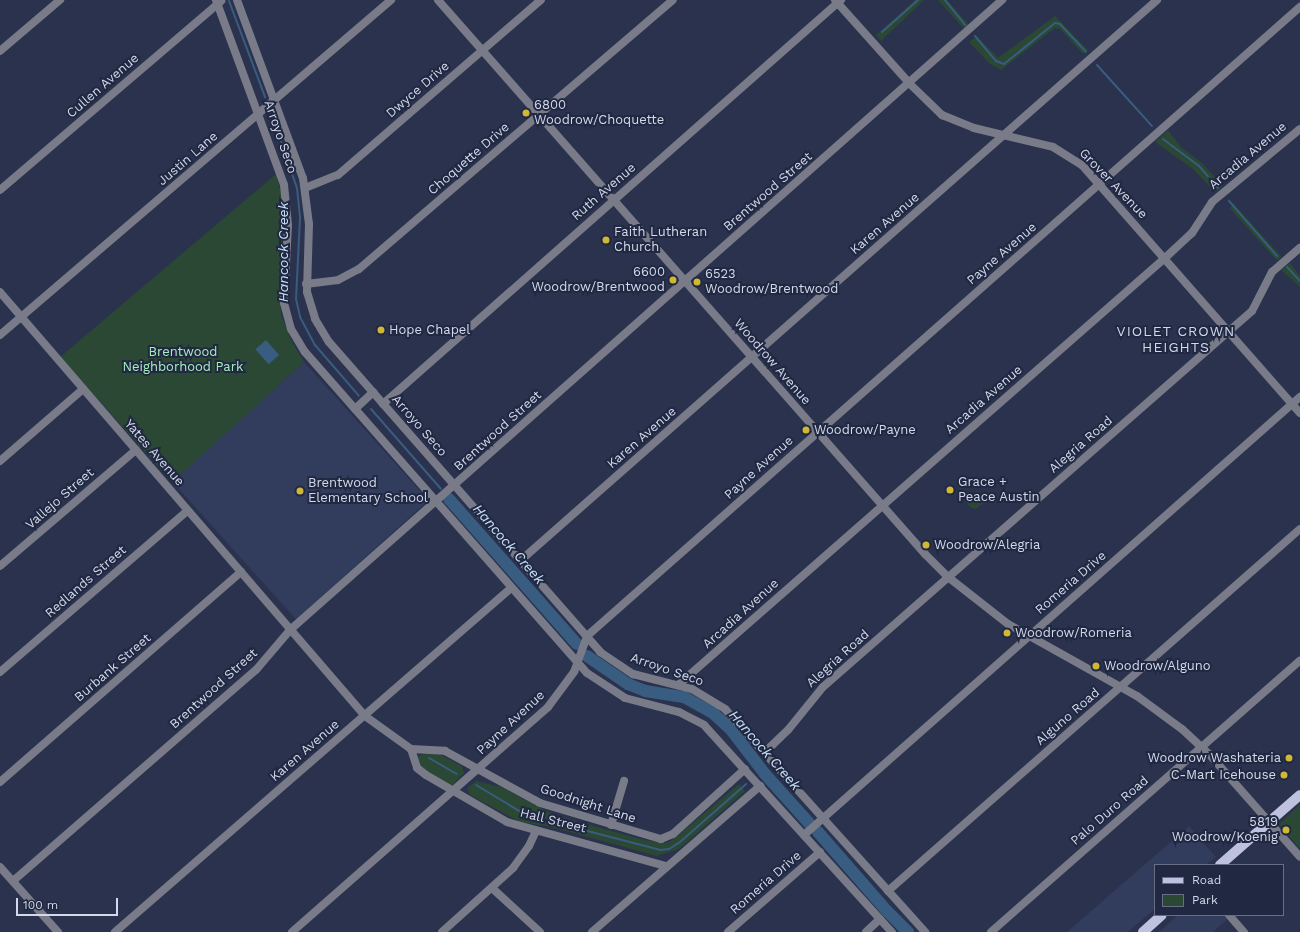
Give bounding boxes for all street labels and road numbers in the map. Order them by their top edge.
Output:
street label: Cullen Avenue [64,50,142,122]
street label: Dwyce Drive [383,58,453,122]
street label: Arroyo Seco [260,98,300,176]
street label: Choquette Drive [425,119,513,199]
street label: Arcadia Avenue [1206,119,1290,193]
street label: Justin Lane [155,129,221,189]
street label: Grover Avenue [1075,145,1151,223]
street label: Brentwood Street [720,149,816,235]
street label: Ruth Avenue [569,160,639,224]
street label: Karen Avenue [847,190,923,258]
street label: Payne Avenue [964,219,1040,289]
street label: Woodrow Avenue [730,315,814,409]
street label: Arcadia Avenue [942,362,1026,438]
street label: Brentwood Street [451,388,545,474]
street label: Arroyo Seco [388,392,450,460]
street label: Karen Avenue [604,404,680,472]
street label: Alegria Road [1046,413,1116,477]
street label: Yates Avenue [121,416,187,490]
street label: Payne Avenue [721,433,797,503]
street label: Vallejo Street [23,465,97,533]
street label: Redlands Street [42,543,130,621]
street label: Romeria Drive [1032,548,1110,618]
street label: Arcadia Avenue [699,576,783,652]
street label: Alegria Road [803,627,873,691]
street label: Burbank Street [72,631,154,705]
street label: Brentwood Street [167,646,261,732]
street label: Arroyo Seco [628,650,706,690]
street label: Alguno Road [1033,685,1103,749]
street label: Payne Avenue [474,687,548,759]
street label: Karen Avenue [267,717,343,785]
street label: Palo Duro Road [1068,773,1152,849]
street label: Goodnight Lane [538,781,638,827]
street label: Hall Street [518,805,588,837]
street label: Romeria Drive [727,848,805,918]

